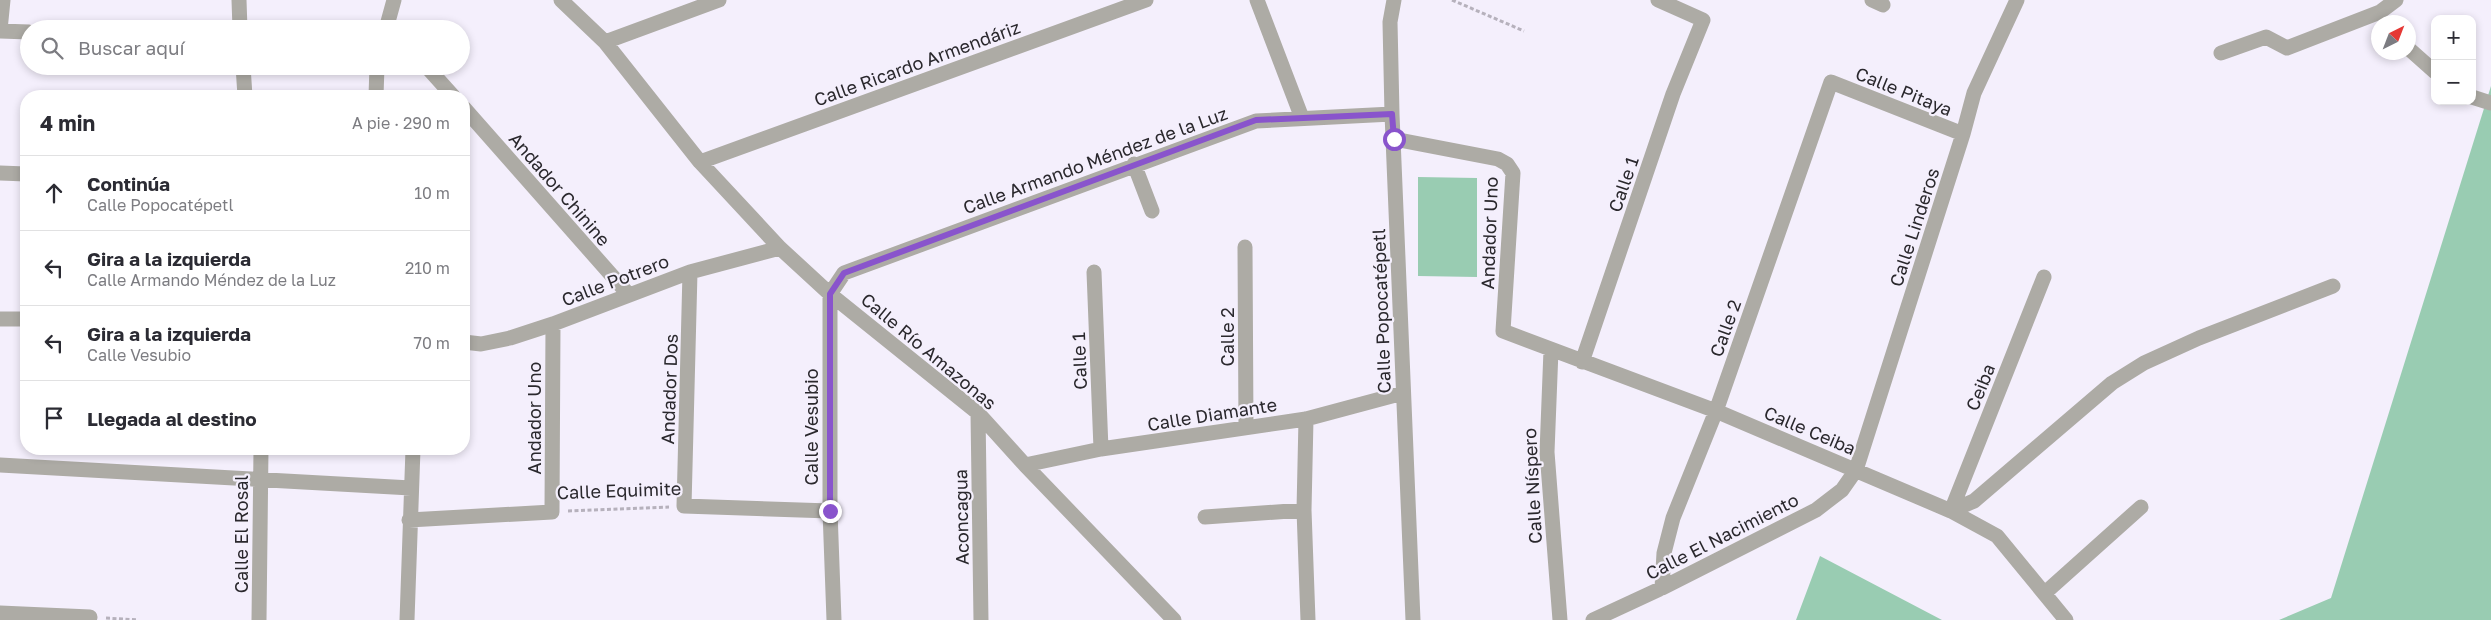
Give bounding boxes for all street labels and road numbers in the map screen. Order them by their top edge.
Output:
street label: Calle Ricardo Armendáriz [811,15,1023,111]
street label: Calle Pitaya [1853,62,1955,120]
street label: Calle Armando Méndez de la Luz [960,102,1230,218]
street label: Andador Chinine [505,128,615,250]
street label: Calle 1 [1603,153,1643,215]
street label: Calle Linderos [1884,165,1944,289]
street label: Andador Uno [1476,176,1502,290]
street label: Calle Popocatépetl [1367,228,1395,394]
street label: Calle Potrero [558,249,672,311]
street label: Calle Río Amazonas [857,288,1001,414]
street label: Calle 2 [1705,296,1745,360]
street label: Calle 2 [1216,307,1238,367]
street label: Calle 1 [1067,332,1091,390]
street label: Andador Dos [656,333,682,445]
street label: Ceiba [1961,360,1999,414]
street label: Andador Uno [523,362,545,474]
street label: Calle Vesubio [800,368,822,486]
street label: Calle Diamante [1146,393,1278,435]
street label: Calle Ceiba [1761,401,1859,459]
street label: Calle Níspero [1518,428,1546,544]
street label: Aconcagua [949,469,973,565]
street label: Calle El Rosal [230,475,252,593]
street label: Calle Equimite [556,477,682,503]
street label: Calle El Nacimiento [1642,488,1802,584]

